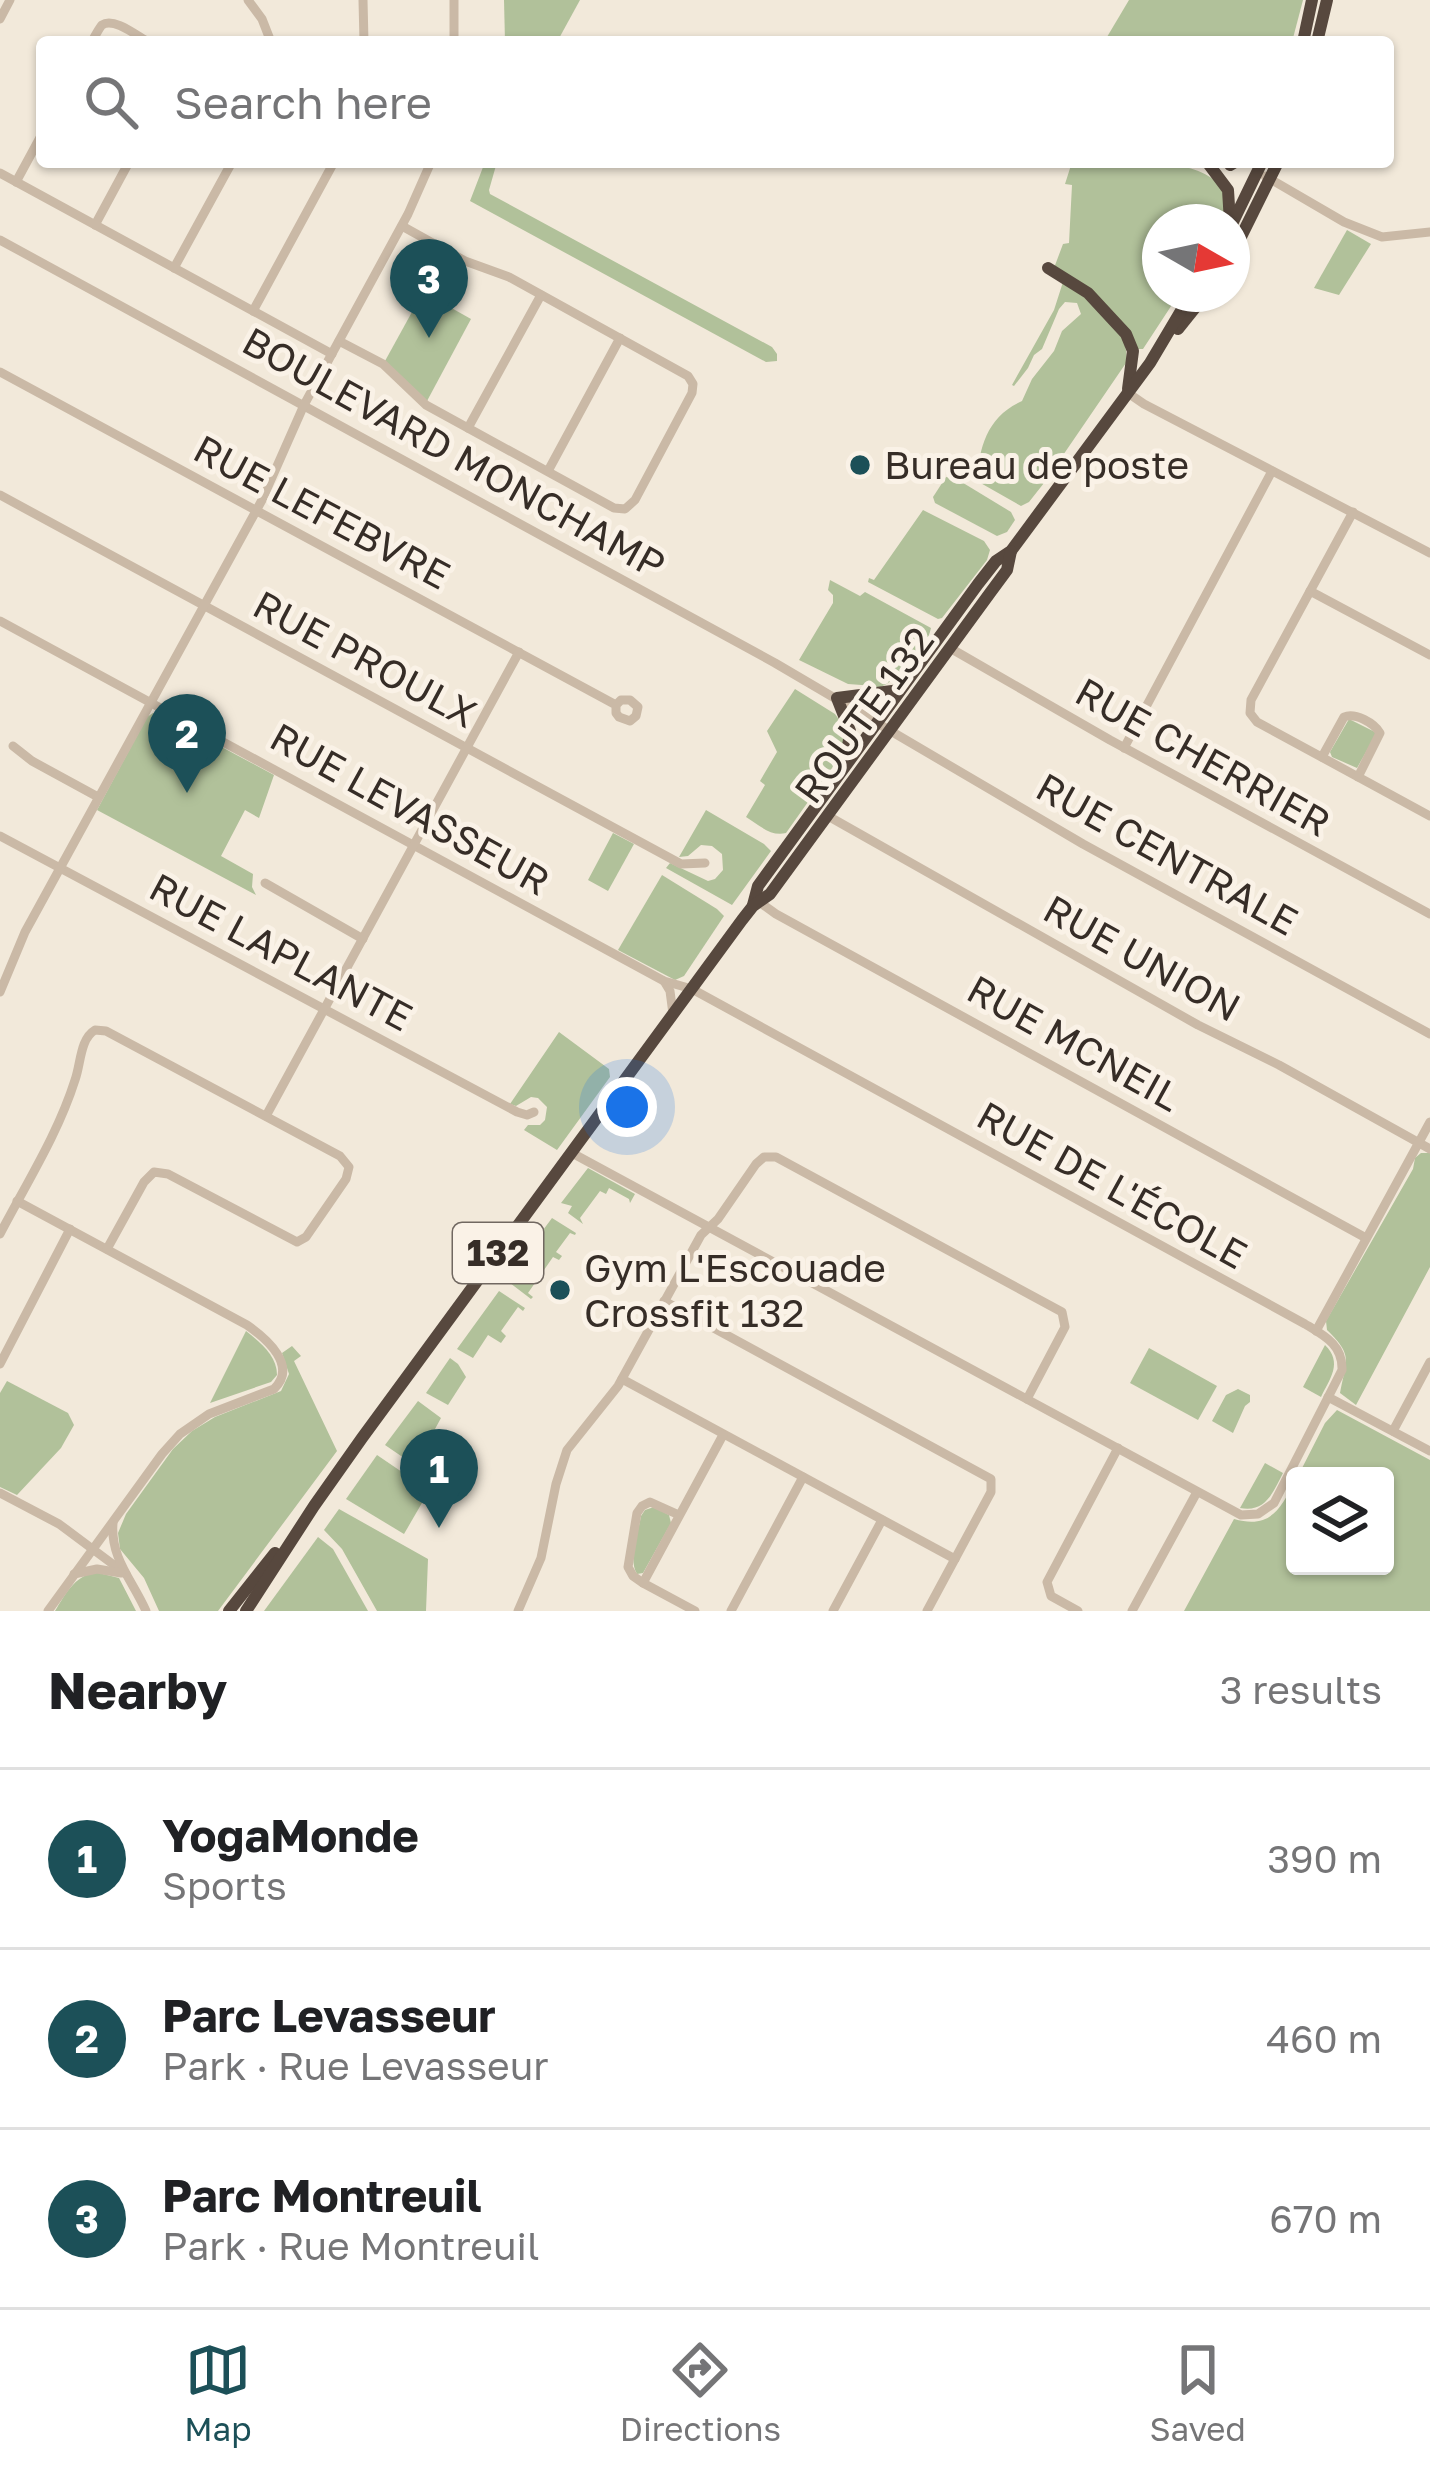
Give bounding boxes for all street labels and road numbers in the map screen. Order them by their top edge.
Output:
street label: BOULEVARD MONCHAMP [235,317,674,588]
street label: RUE LEFEBVRE [186,424,458,599]
street label: RUE PROULX [246,580,485,737]
street label: ROUTE 132 [784,618,943,812]
street label: RUE CHERRIER [1068,667,1339,846]
street label: RUE LEVASSEUR [263,712,558,905]
street label: RUE CENTRALE [1029,762,1306,945]
street label: RUE LAPLANTE [142,863,420,1040]
street label: RUE UNION [1036,884,1249,1031]
street label: RUE MCNEIL [960,965,1189,1120]
street label: RUE DE L'ÉCOLE [969,1091,1255,1278]
road number: 132 [453,1223,543,1283]

